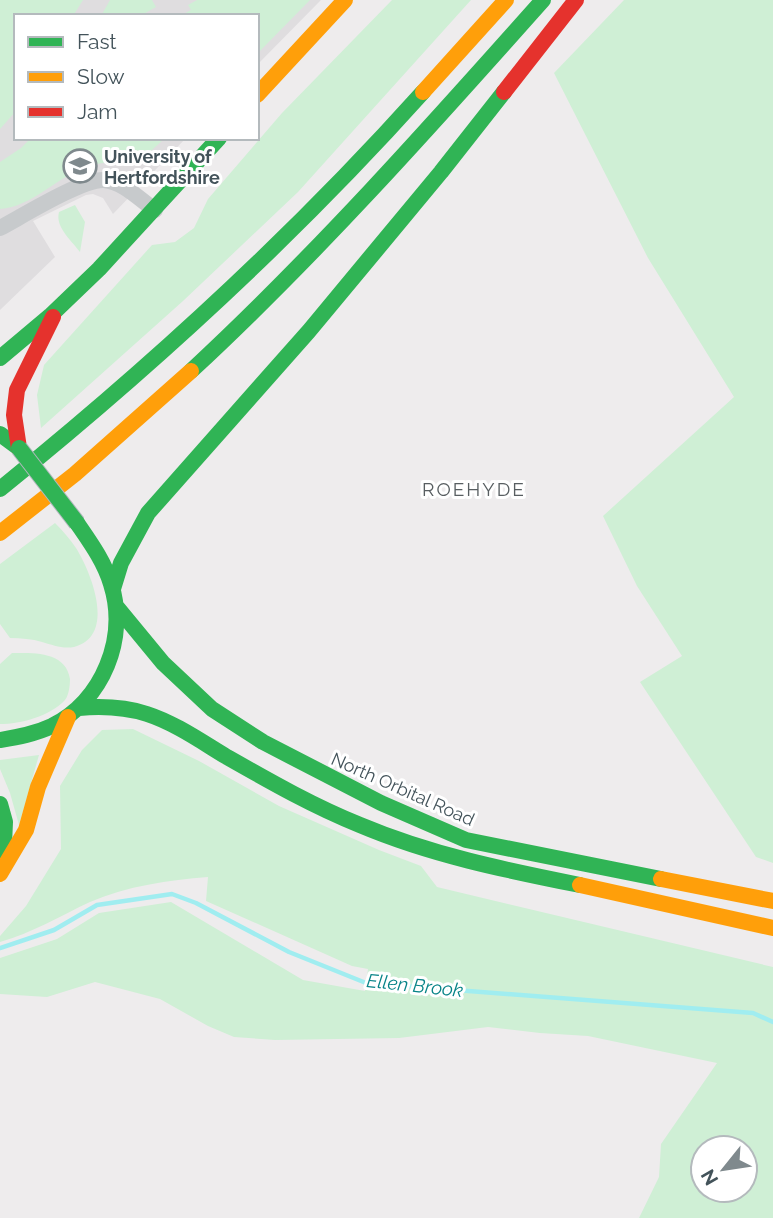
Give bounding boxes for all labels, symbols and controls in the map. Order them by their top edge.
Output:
legend [14,14,259,140]
text: Fast [77,29,117,54]
text: Slow [77,64,125,89]
text: Jam [77,99,118,124]
place label: University of Hertfordshire [104,146,220,188]
school or university icon: University of Hertfordshire [61,147,99,185]
district label: ROEHYDE [422,478,526,500]
street label: North Orbital Road [328,748,478,830]
water label: Ellen Brook [366,969,464,1001]
north arrow [689,1134,759,1204]
text: N [696,1166,722,1189]

